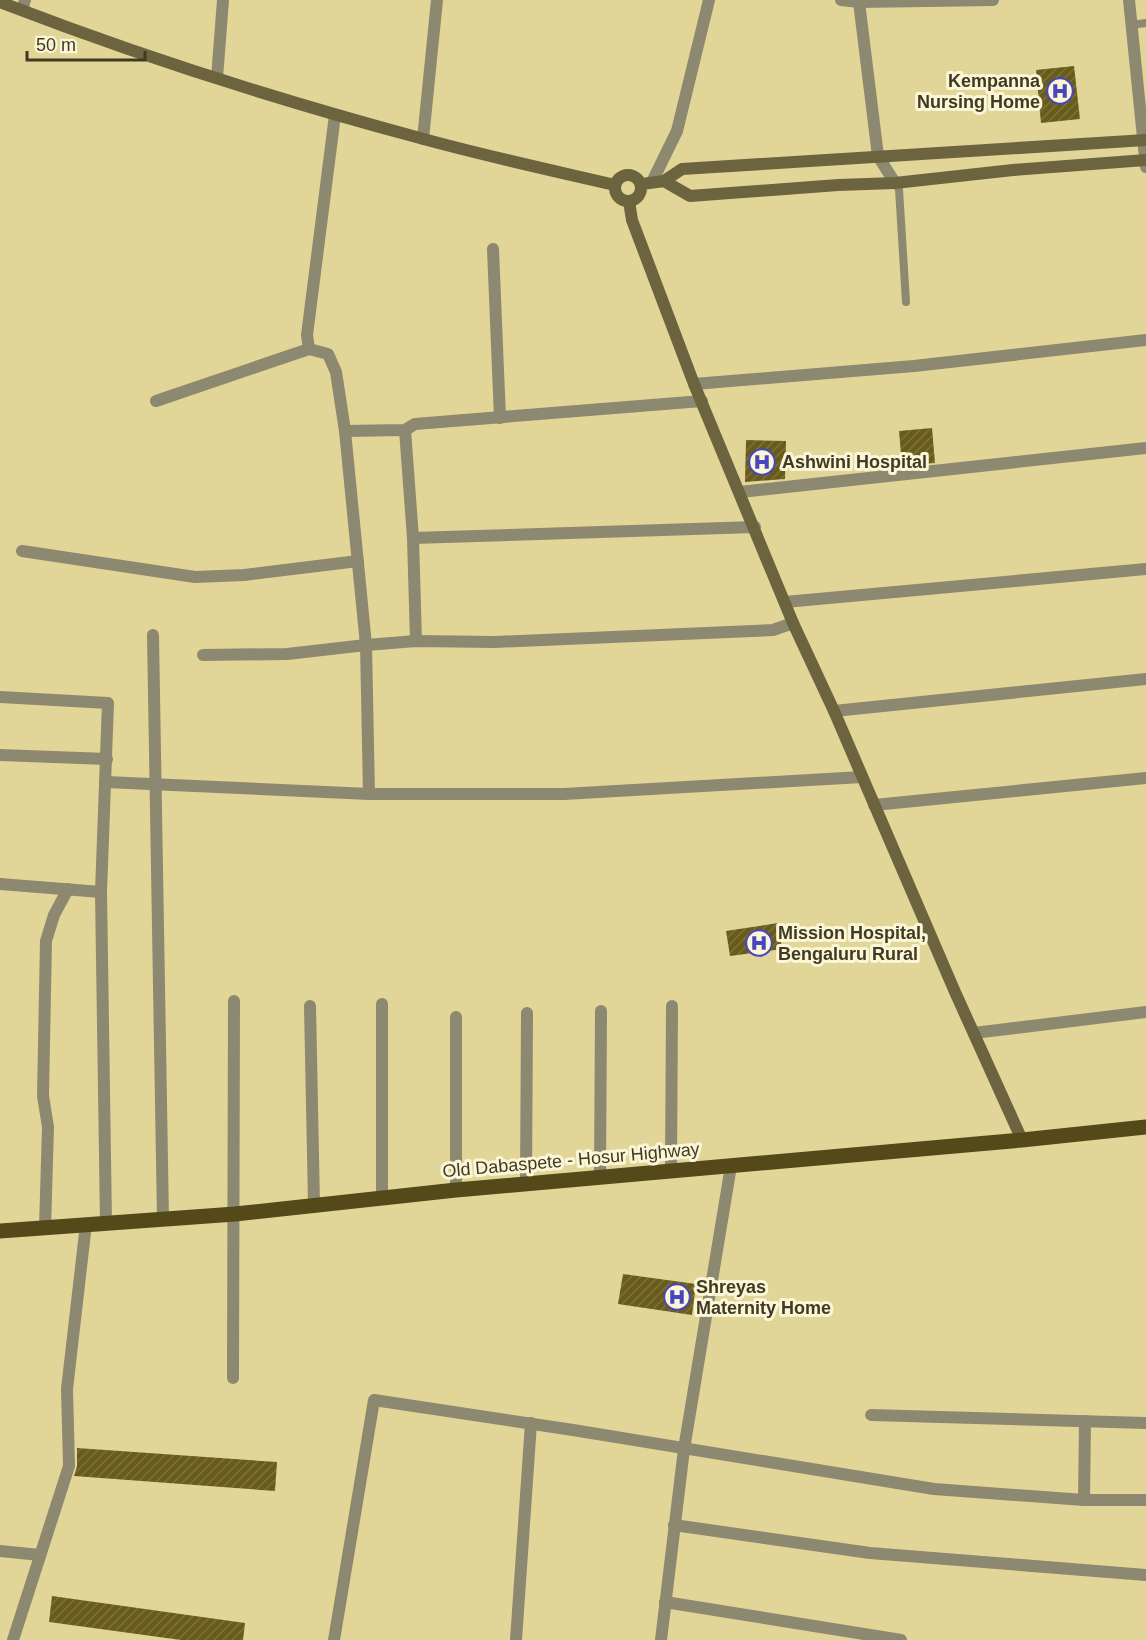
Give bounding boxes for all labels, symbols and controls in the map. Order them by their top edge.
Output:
scale bar [27,24,146,62]
text: 50 m [36,35,76,55]
place label: Kempanna Nursing Home [917,71,1041,112]
hospital icon: Kempanna Nursing Home [1045,76,1075,106]
hospital icon: Ashwini Hospital [747,447,777,477]
place label: Ashwini Hospital [782,452,927,472]
place label: Mission Hospital, Bengaluru Rural [778,923,926,964]
hospital icon: Mission Hospital, Bengaluru Rural [744,928,774,958]
street label: Old Dabaspete - Hosur Highway [442,1139,700,1181]
place label: Shreyas Maternity Home [696,1277,831,1318]
hospital icon: Shreyas Maternity Home [662,1282,692,1312]

